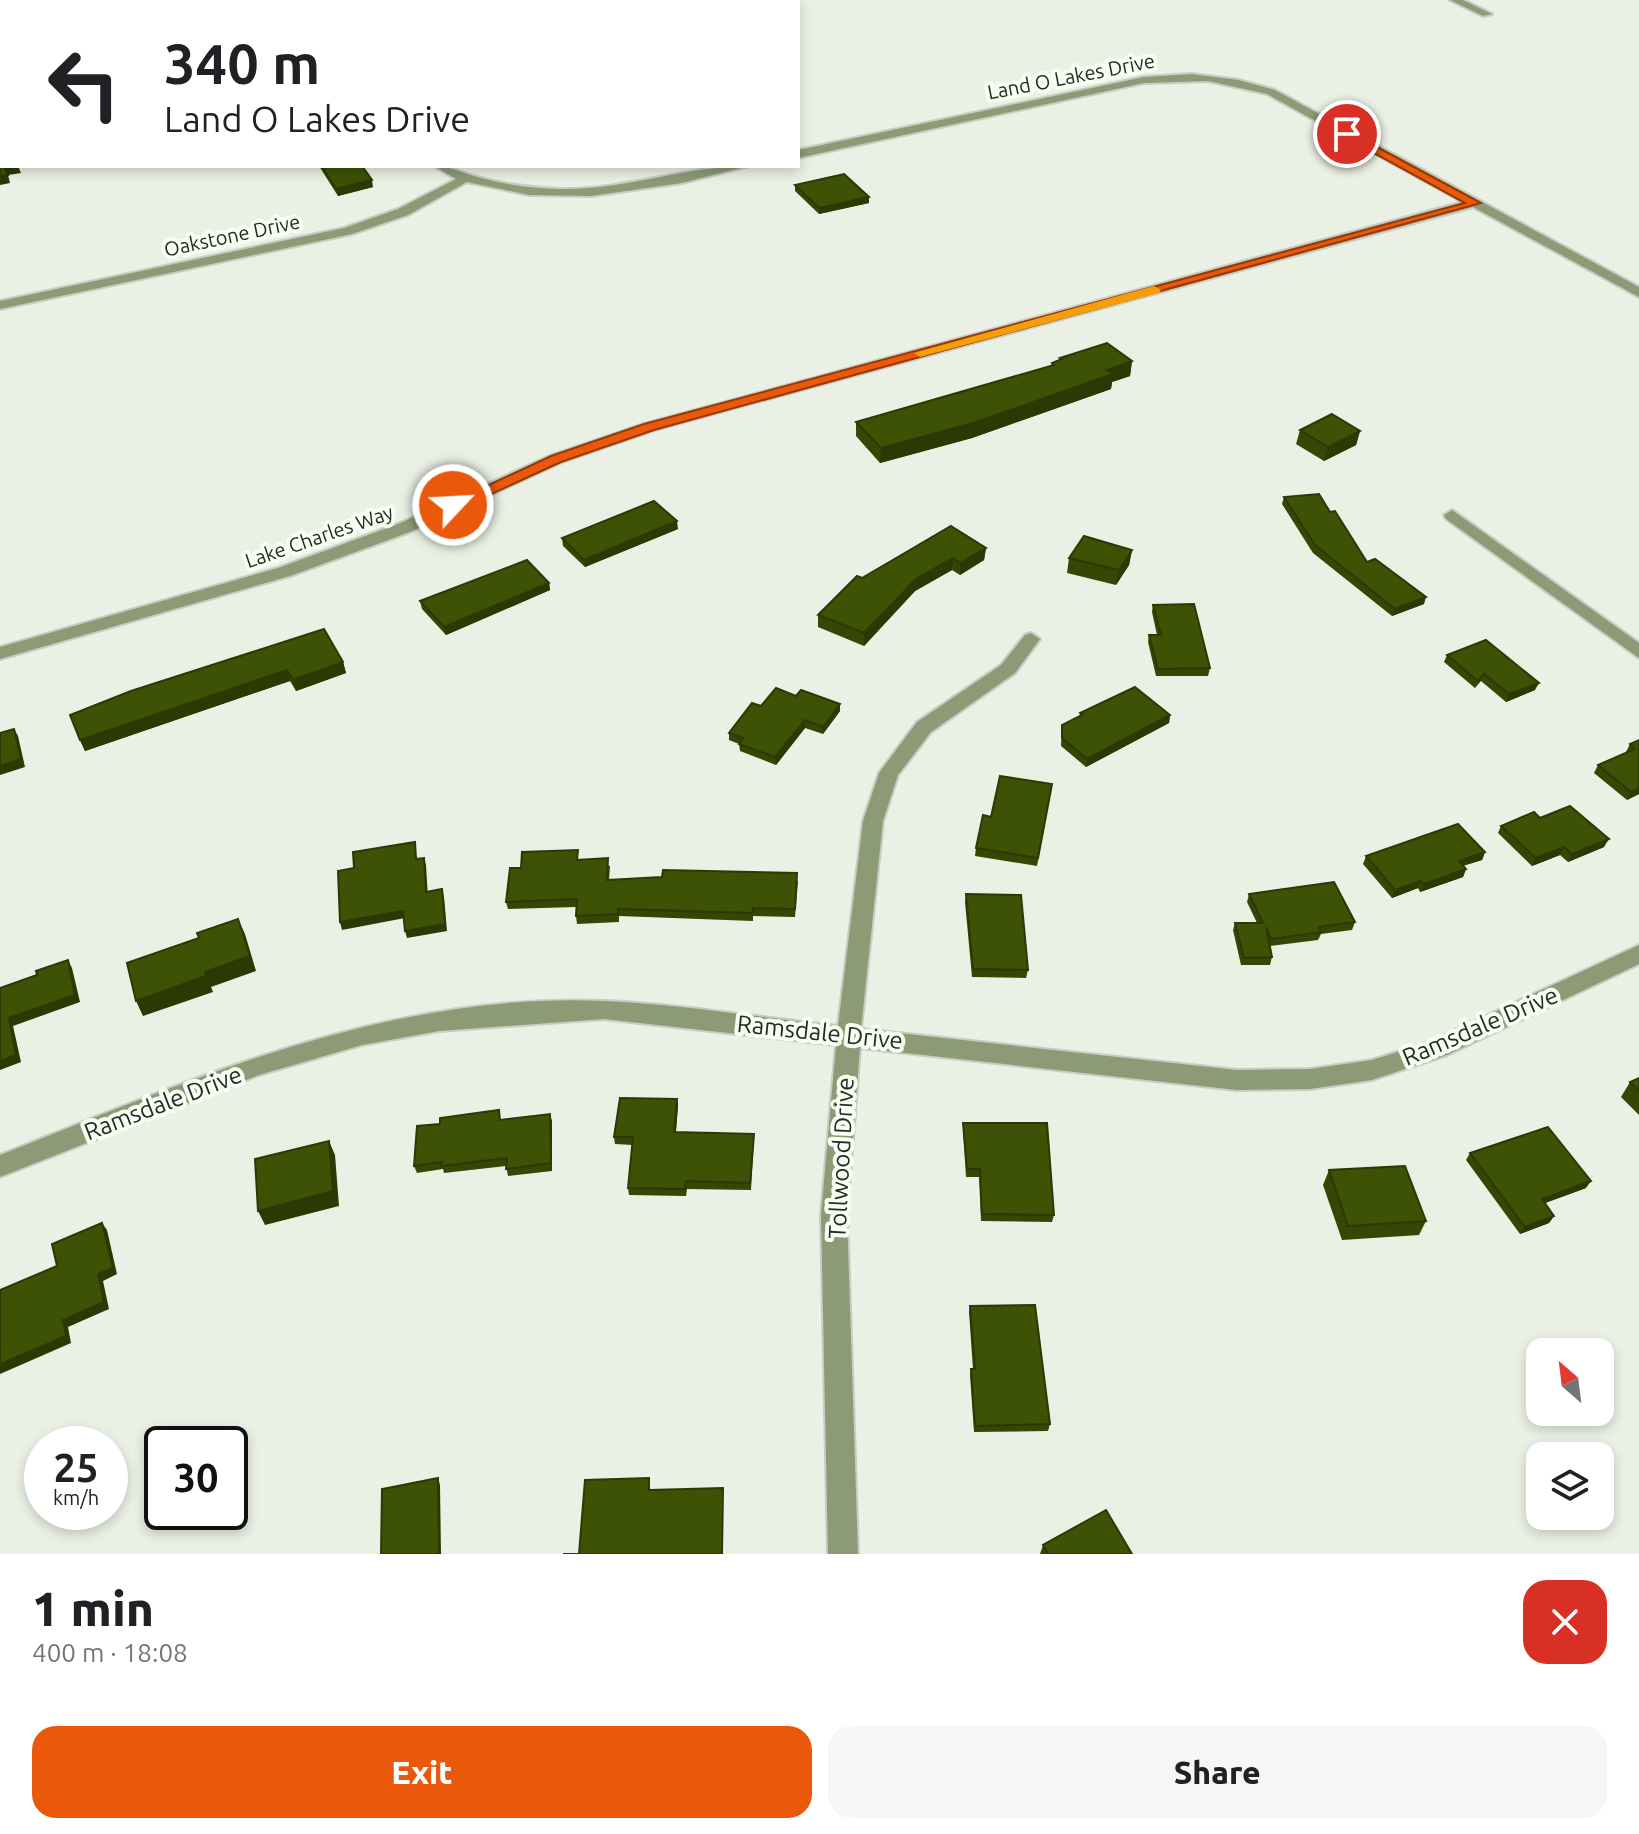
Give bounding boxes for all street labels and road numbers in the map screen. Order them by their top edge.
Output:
street label: Land O Lakes Drive [985,48,1157,104]
street label: Oakstone Drive [162,209,302,261]
street label: Lake Charles Way [242,500,396,572]
street label: Ramsdale Drive [1398,981,1562,1071]
street label: Ramsdale Drive [736,1010,904,1054]
street label: Ramsdale Drive [80,1061,246,1145]
street label: Tollwood Drive [823,1077,859,1239]

